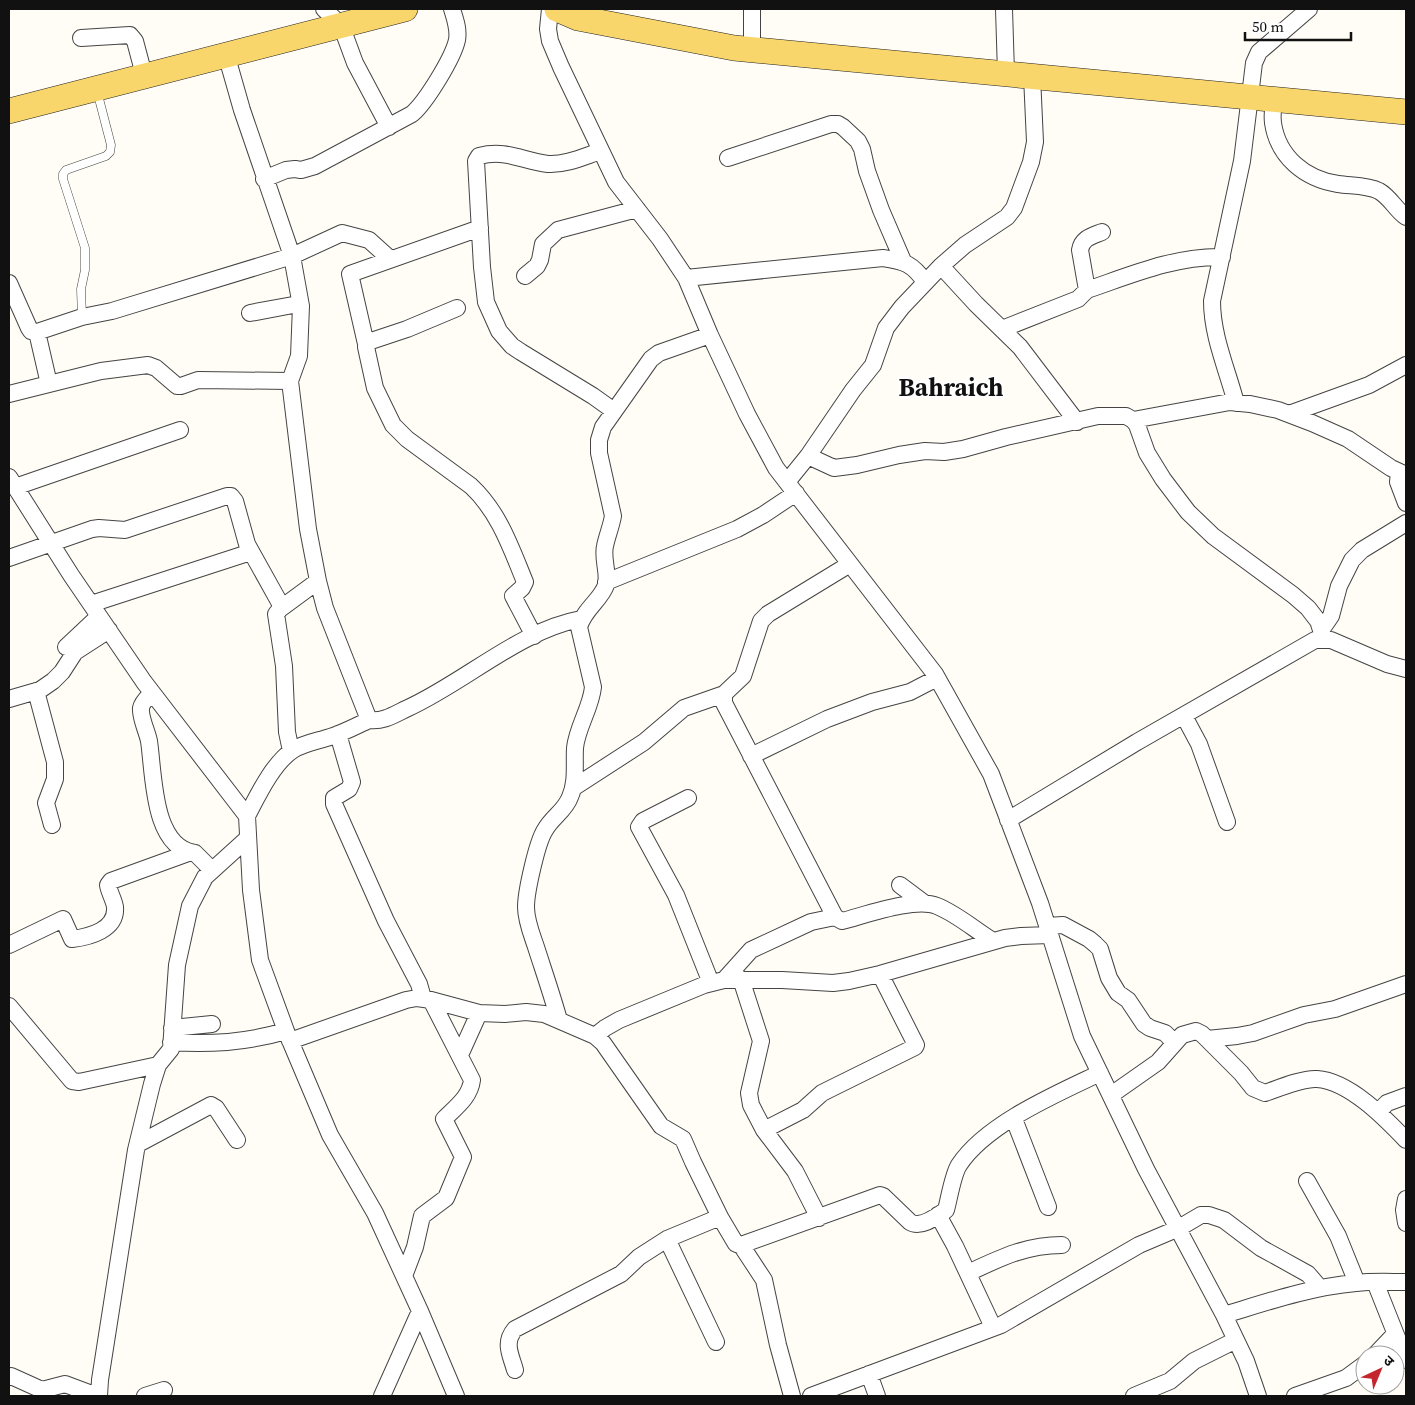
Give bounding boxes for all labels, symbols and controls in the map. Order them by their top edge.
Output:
scale bar [1245,10,1351,42]
text: 50 m [1252,16,1284,37]
district label: Bahraich [899,370,1003,404]
north arrow [1355,1345,1405,1395]
text: उ [1379,1351,1400,1371]

